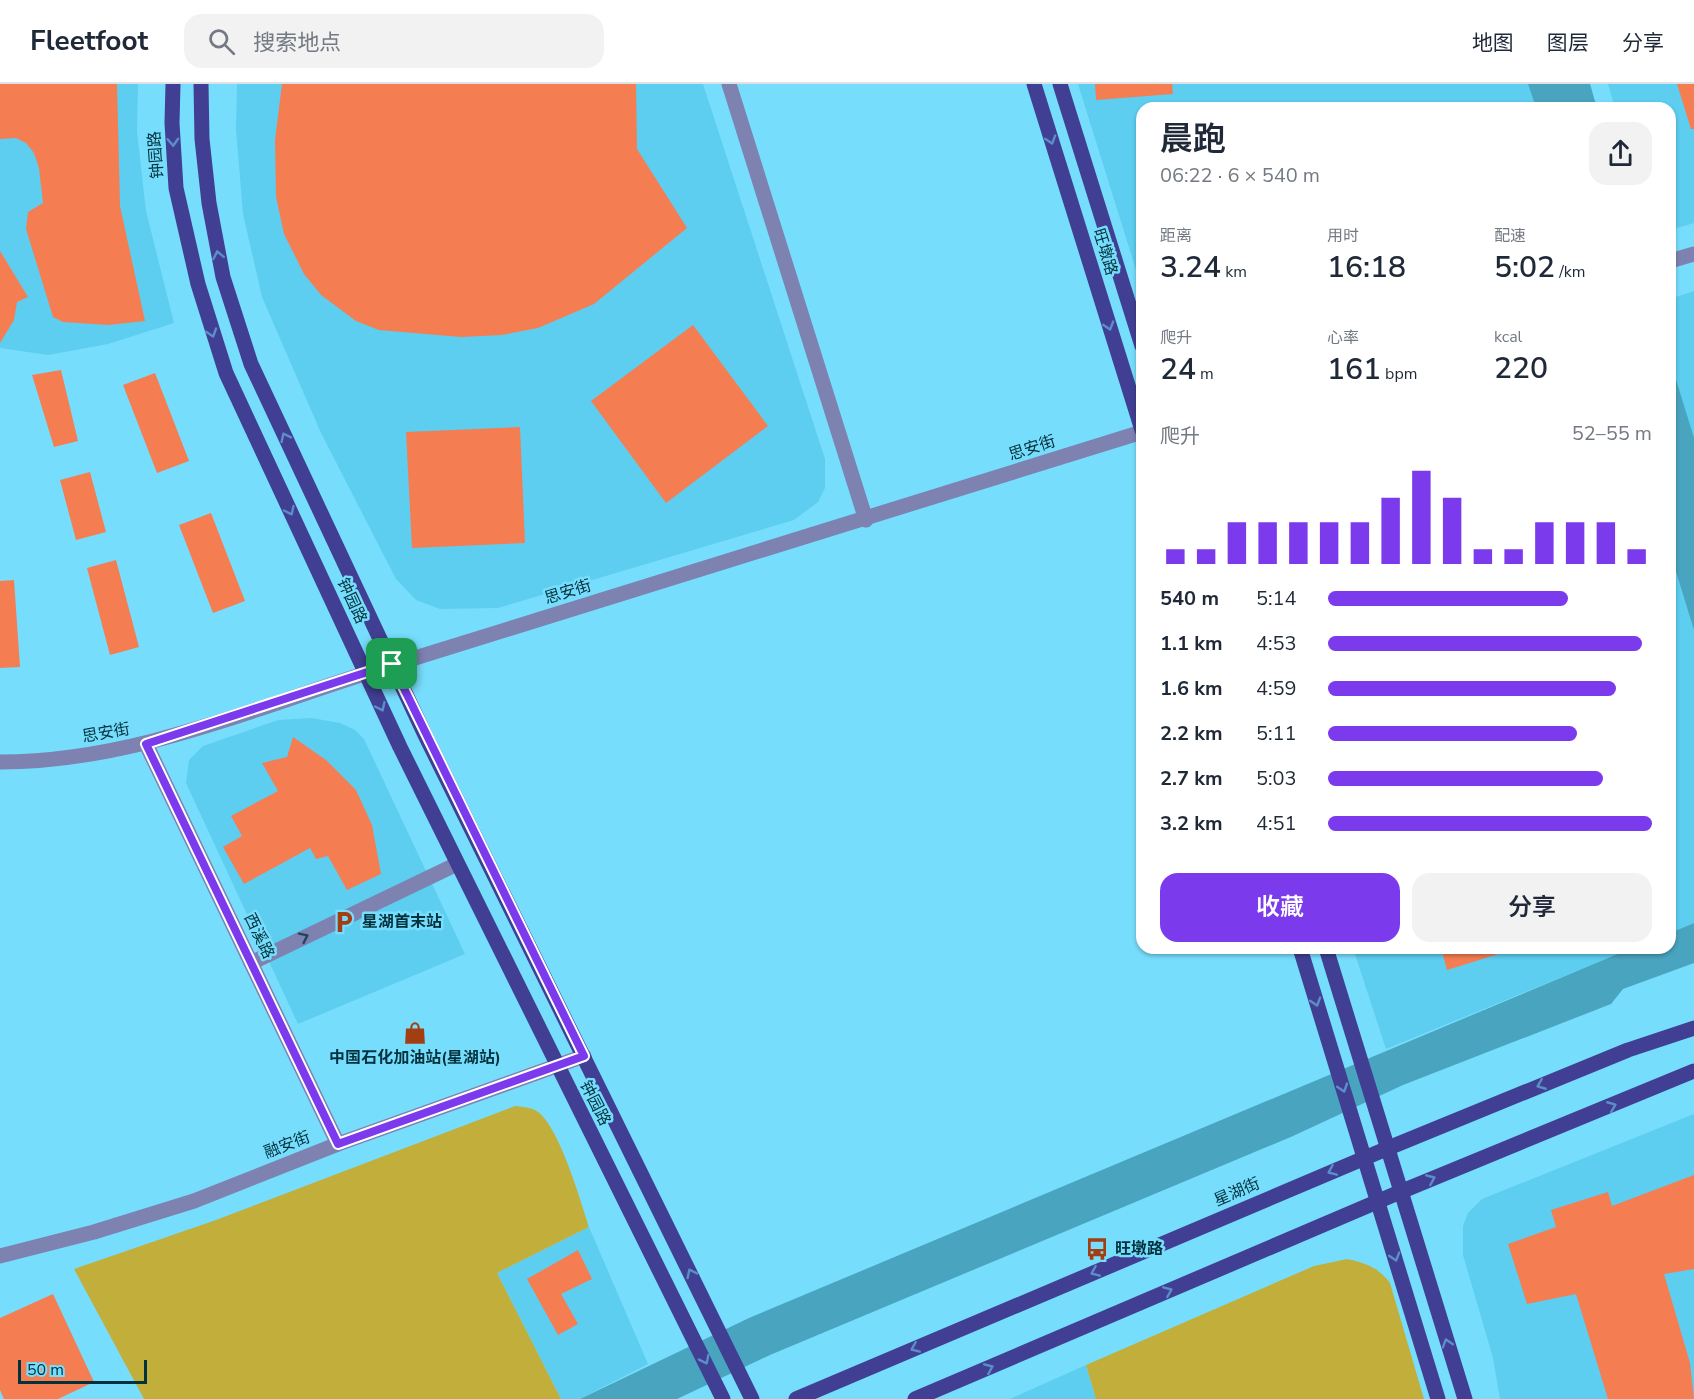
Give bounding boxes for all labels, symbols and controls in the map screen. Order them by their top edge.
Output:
search box [184,14,604,68]
text: Fleetfoot [30,22,148,60]
icon: search [205,25,238,58]
text: 搜索地点 [253,28,341,58]
text: 地图 [1472,29,1514,57]
text: 图层 [1547,29,1589,57]
text: 分享 [1622,29,1664,57]
text: 晨跑 [1160,117,1226,162]
button: share [1589,122,1652,185]
street label: 钟园路 [143,130,169,180]
one-way arrow [1044,134,1056,145]
one-way arrow [166,138,179,147]
text: 06:22 · 6 × 540 m [1160,162,1320,189]
text: 距离 [1160,225,1192,247]
text: 用时 [1327,225,1359,247]
text: 配速 [1494,225,1526,247]
street label: 旺墩路 [1087,226,1123,278]
text: 3.24 [1160,247,1221,288]
text: 16:18 [1327,247,1406,288]
text: 5:02 [1494,247,1555,288]
one-way arrow [212,250,225,260]
text: km [1221,261,1247,283]
text: /km [1555,261,1585,283]
one-way arrow [1102,320,1114,331]
text: kcal [1494,326,1522,348]
one-way arrow [205,327,217,338]
text: 爬升 [1160,327,1192,349]
text: 心率 [1327,327,1359,349]
text: 220 [1494,348,1548,389]
text: 24 [1160,349,1196,390]
text: 161 [1327,349,1381,390]
text: m [1196,363,1214,385]
text: bpm [1381,363,1417,385]
text: 52–55 m [1572,420,1652,447]
text: 爬升 [1160,423,1200,450]
street label: 思安街 [1006,430,1058,466]
one-way arrow [280,433,292,444]
one-way arrow [282,505,294,516]
street label: 思安街 [542,574,594,610]
street label: 钟园路 [332,575,372,627]
text: 540 m [1160,585,1219,612]
text: 5:14 [1256,585,1297,612]
text: 1.1 km [1160,630,1223,657]
text: 4:53 [1256,630,1297,657]
pin [366,638,417,689]
icon: arrive [375,647,408,680]
text: 1.6 km [1160,675,1223,702]
text: 4:59 [1256,675,1297,702]
one-way arrow [374,701,386,712]
street label: 思安街 [80,718,132,748]
text: 2.2 km [1160,720,1223,747]
text: 5:11 [1256,720,1297,747]
text: 2.7 km [1160,765,1223,792]
text: 5:03 [1256,765,1297,792]
text: 3.2 km [1160,810,1223,837]
text: 4:51 [1256,810,1297,837]
button: 收藏 [1160,873,1400,942]
button: 分享 [1412,873,1652,942]
parking icon: 星湖首末站 [331,909,357,935]
street label: 西溪路 [239,910,279,962]
place label: 星湖首末站 [362,911,442,933]
one-way arrow [298,933,309,945]
one-way arrow [1309,996,1321,1007]
shop icon: 中国石化加油站(星湖站) [402,1020,428,1046]
place label: 中国石化加油站(星湖站) [329,1047,501,1069]
street label: 钟园路 [574,1077,616,1129]
one-way arrow [1536,1078,1547,1091]
one-way arrow [1336,1082,1348,1093]
one-way arrow [1606,1101,1617,1113]
street label: 融安街 [261,1126,313,1164]
one-way arrow [1328,1164,1339,1176]
street label: 星湖街 [1211,1172,1263,1212]
one-way arrow [1425,1174,1436,1186]
bus stop icon: 旺墩路 [1084,1236,1110,1262]
place label: 旺墩路 [1115,1238,1163,1260]
one-way arrow [1388,1251,1400,1262]
one-way arrow [1090,1265,1101,1277]
one-way arrow [687,1269,699,1280]
one-way arrow [1162,1286,1173,1298]
one-way arrow [1442,1338,1454,1349]
one-way arrow [911,1341,922,1353]
one-way arrow [698,1354,709,1365]
scale bar [18,1357,147,1384]
text: 50 m [27,1359,64,1381]
one-way arrow [982,1363,993,1375]

